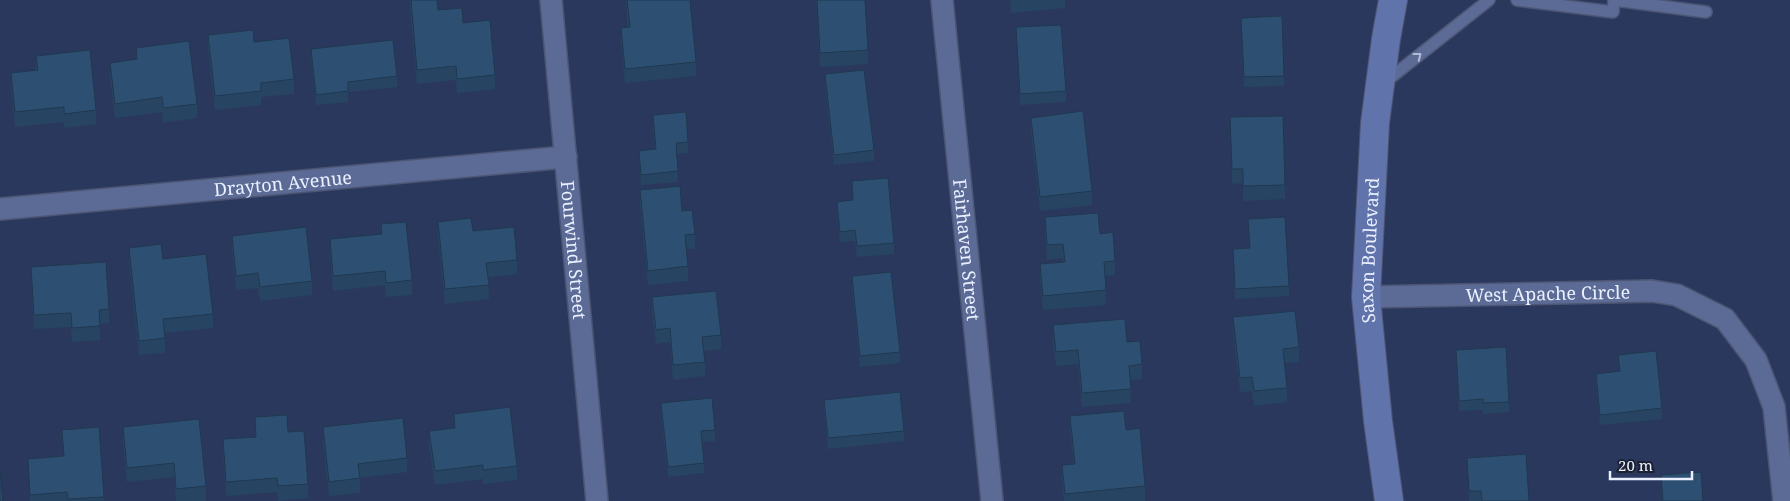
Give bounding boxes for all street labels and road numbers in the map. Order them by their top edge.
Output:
street label: Drayton Avenue [213,165,353,201]
street label: Saxon Boulevard [1354,177,1384,324]
street label: Fairhaven Street [948,178,986,322]
street label: Fourwind Street [556,180,592,320]
street label: West Apache Circle [1465,279,1630,307]

